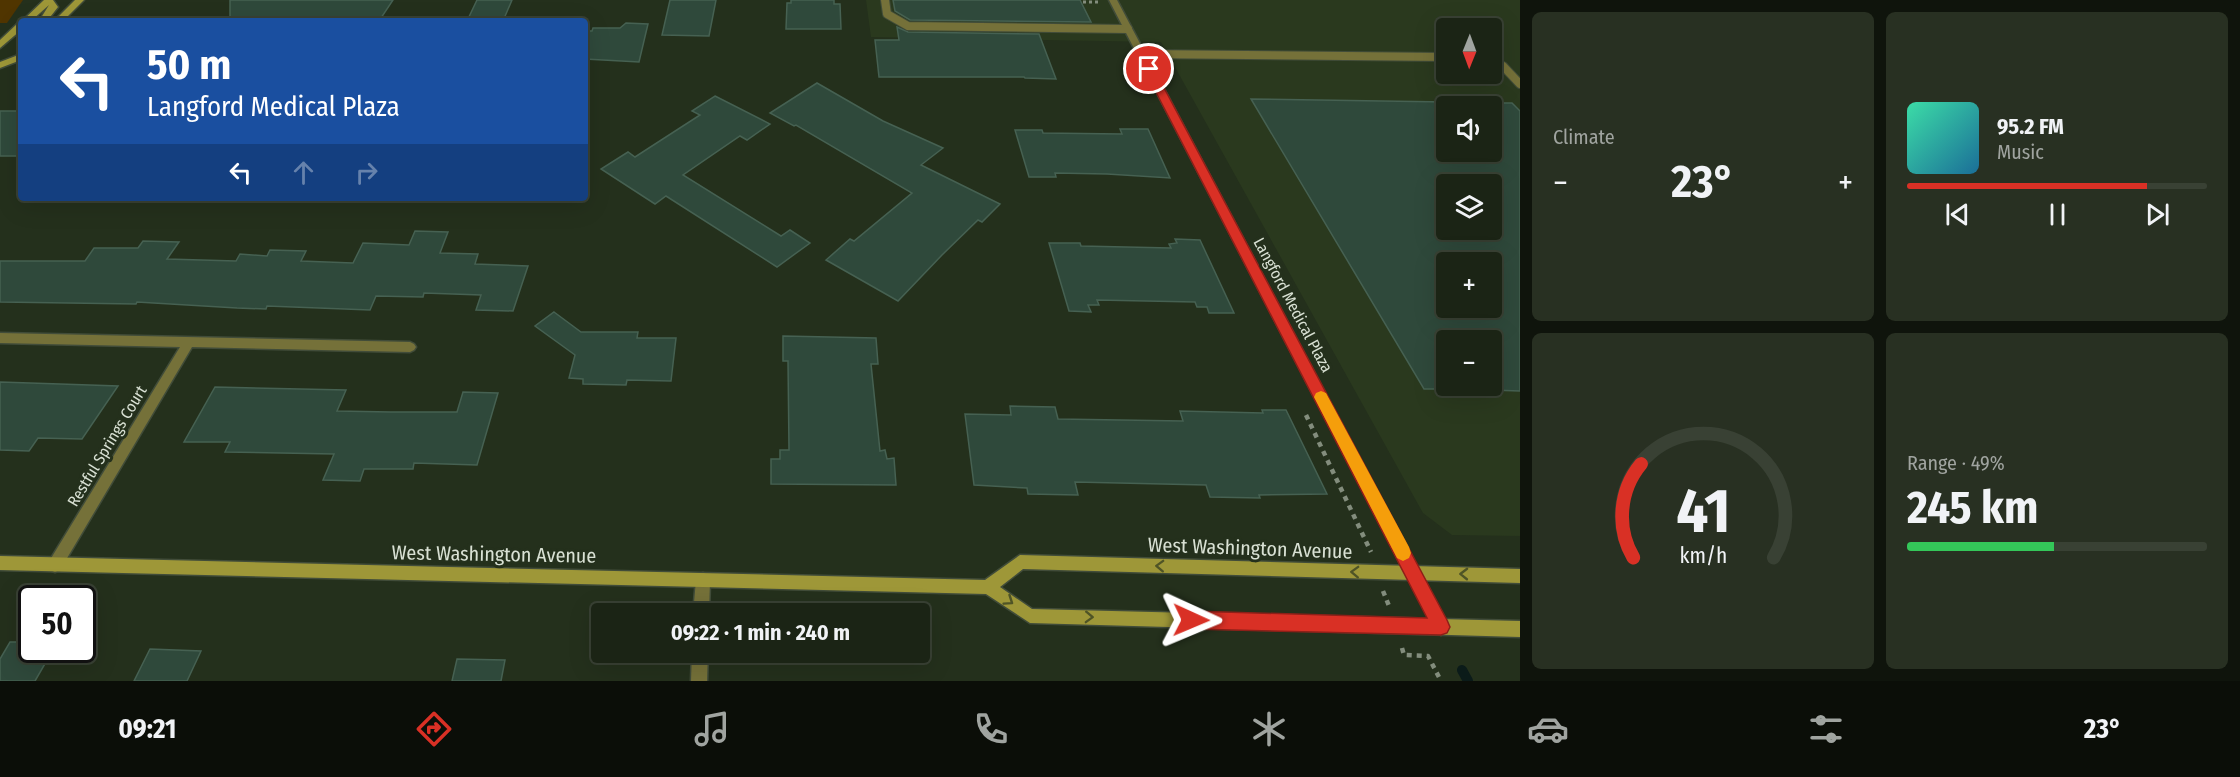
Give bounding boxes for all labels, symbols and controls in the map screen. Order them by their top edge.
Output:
north arrow [1436,18,1502,84]
map controls [1436,18,1502,396]
text: 50 m [147,40,231,90]
icon: left [48,42,126,120]
pin [1123,43,1174,94]
icon: arrive [1132,52,1165,85]
text: Langford Medical Plaza [147,91,400,123]
button: sound [1436,96,1502,162]
text: 95.2 FM [1997,113,2064,140]
text: Climate [1553,125,1615,149]
text: Music [1997,140,2044,164]
text: 23° [1671,155,1735,209]
icon: left [224,156,257,189]
icon: ahead [287,156,320,189]
icon: right [350,156,383,189]
text: − [1553,163,1568,203]
text: + [1838,163,1853,203]
button: layers [1436,174,1502,240]
icon: previous [1941,198,1974,231]
icon: pause [2041,198,2074,231]
icon: next [2141,198,2174,231]
street label: Langford Medical Plaza [1249,234,1337,376]
button: + [1436,252,1502,318]
button: − [1436,330,1502,396]
street label: Restful Springs Court [63,381,151,510]
text: Range · 49% [1907,451,2005,475]
text: 41 [1676,474,1730,549]
text: 245 km [1907,481,2038,535]
street label: West Washington Avenue [1147,532,1353,564]
street label: West Washington Avenue [391,540,597,568]
text: km/h [1679,543,1727,569]
one-way arrow [1155,560,1164,572]
one-way arrow [1350,566,1359,578]
one-way arrow [1459,568,1468,581]
speed limit sign: 50 [18,585,96,663]
position arrow [1159,588,1223,652]
one-way arrow [1003,594,1013,606]
one-way arrow [1084,611,1093,624]
text: 09:22 · 1 min · 240 m [671,619,850,646]
icon: directions [413,708,455,750]
icon: music [691,708,733,750]
icon: phone [970,708,1012,750]
icon: climate [1248,708,1290,750]
icon: car [1527,708,1569,750]
icon: filters [1805,708,1847,750]
text: 09:21 [118,713,176,745]
text: 23° [2084,713,2122,745]

